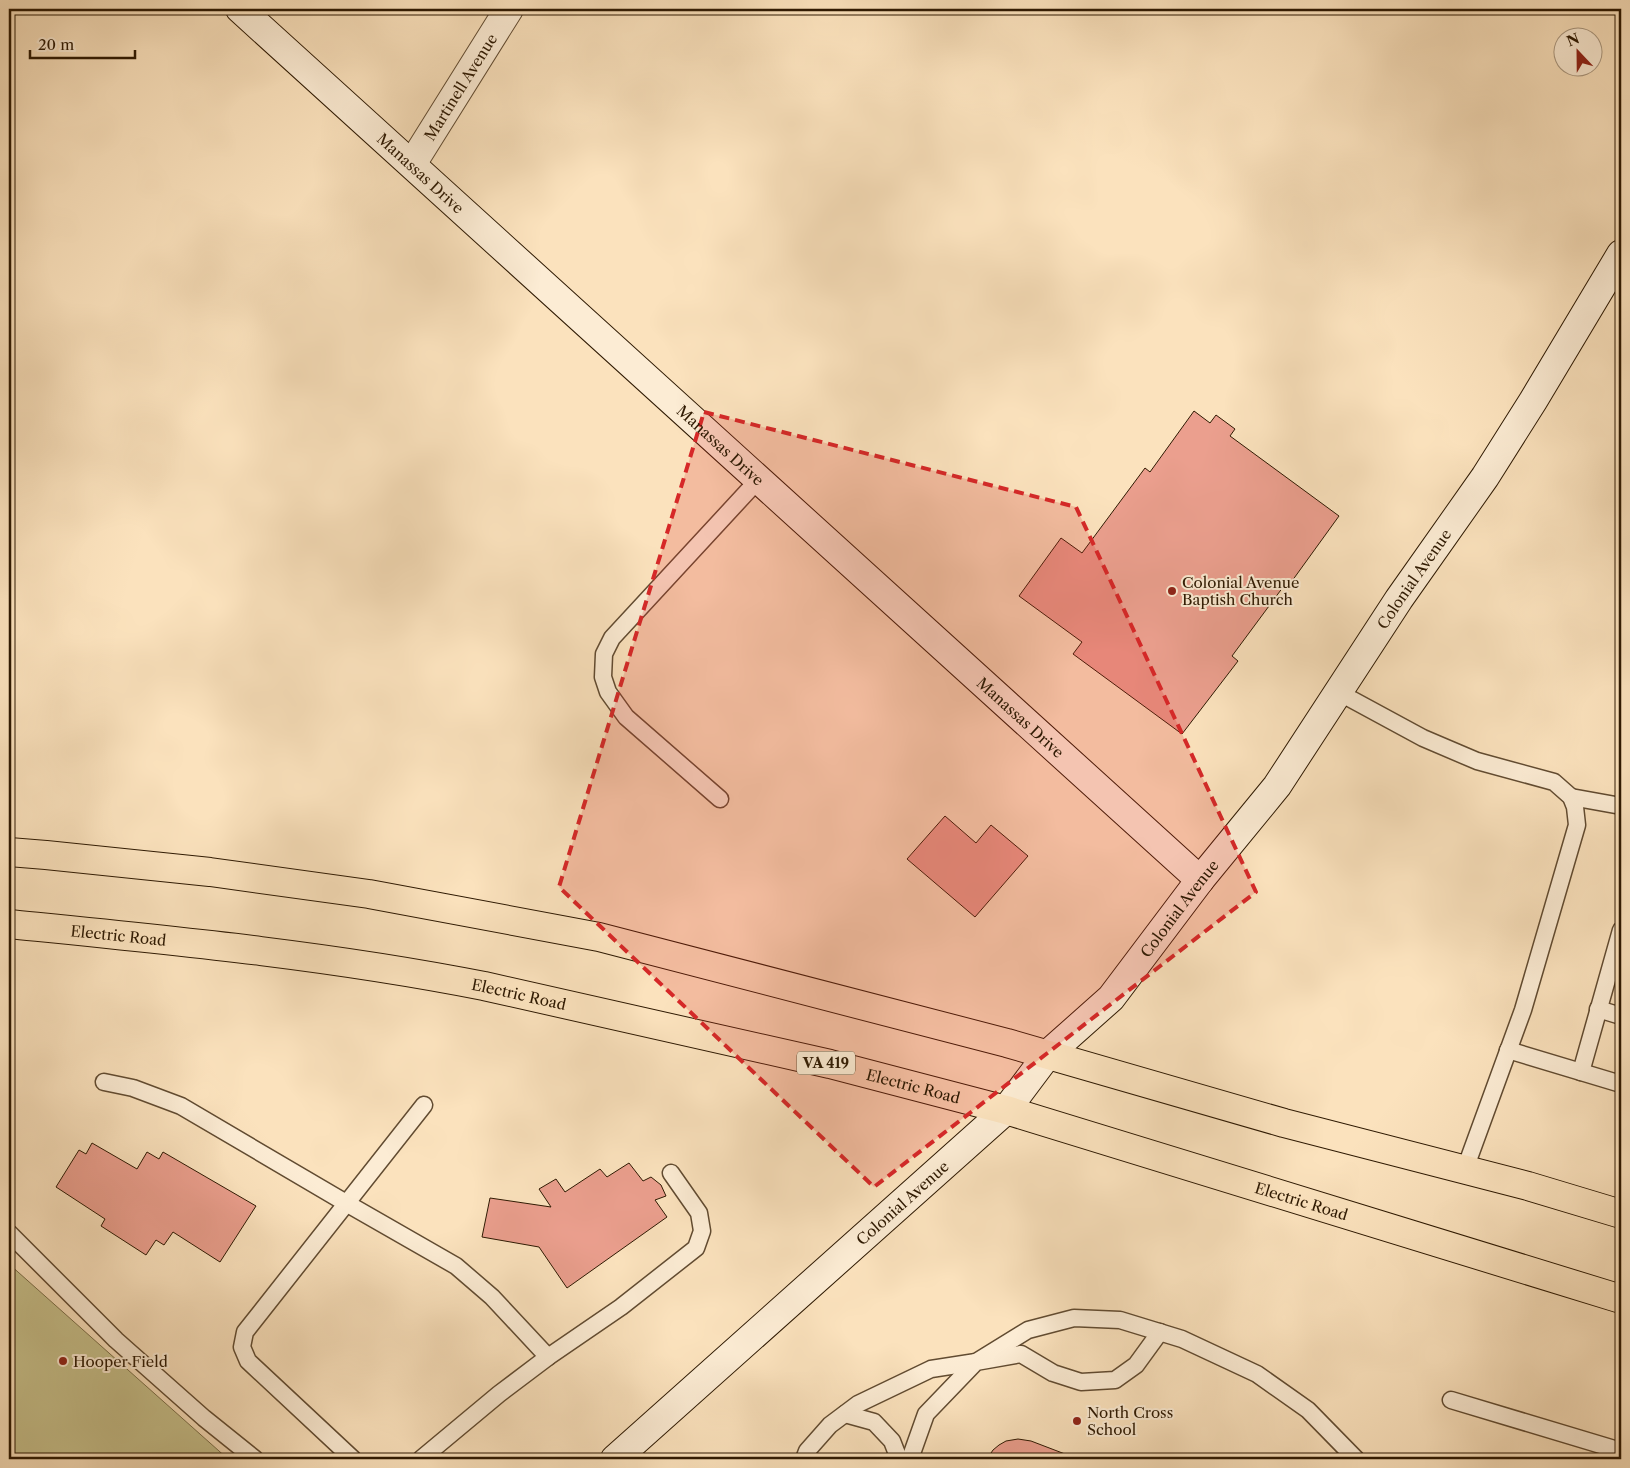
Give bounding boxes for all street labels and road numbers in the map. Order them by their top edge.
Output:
street label: Martinell Avenue [420,30,501,144]
street label: Manassas Drive [373,129,468,217]
street label: Manassas Drive [673,401,768,489]
street label: Colonial Avenue [1373,525,1455,632]
street label: Manassas Drive [973,673,1068,762]
street label: Colonial Avenue [1136,856,1222,961]
street label: Electric Road [70,921,167,950]
street label: Electric Road [470,974,568,1014]
road number: VA 419 [797,1052,855,1074]
street label: Electric Road [864,1064,962,1107]
street label: Colonial Avenue [852,1156,952,1249]
street label: Electric Road [1253,1178,1350,1224]

